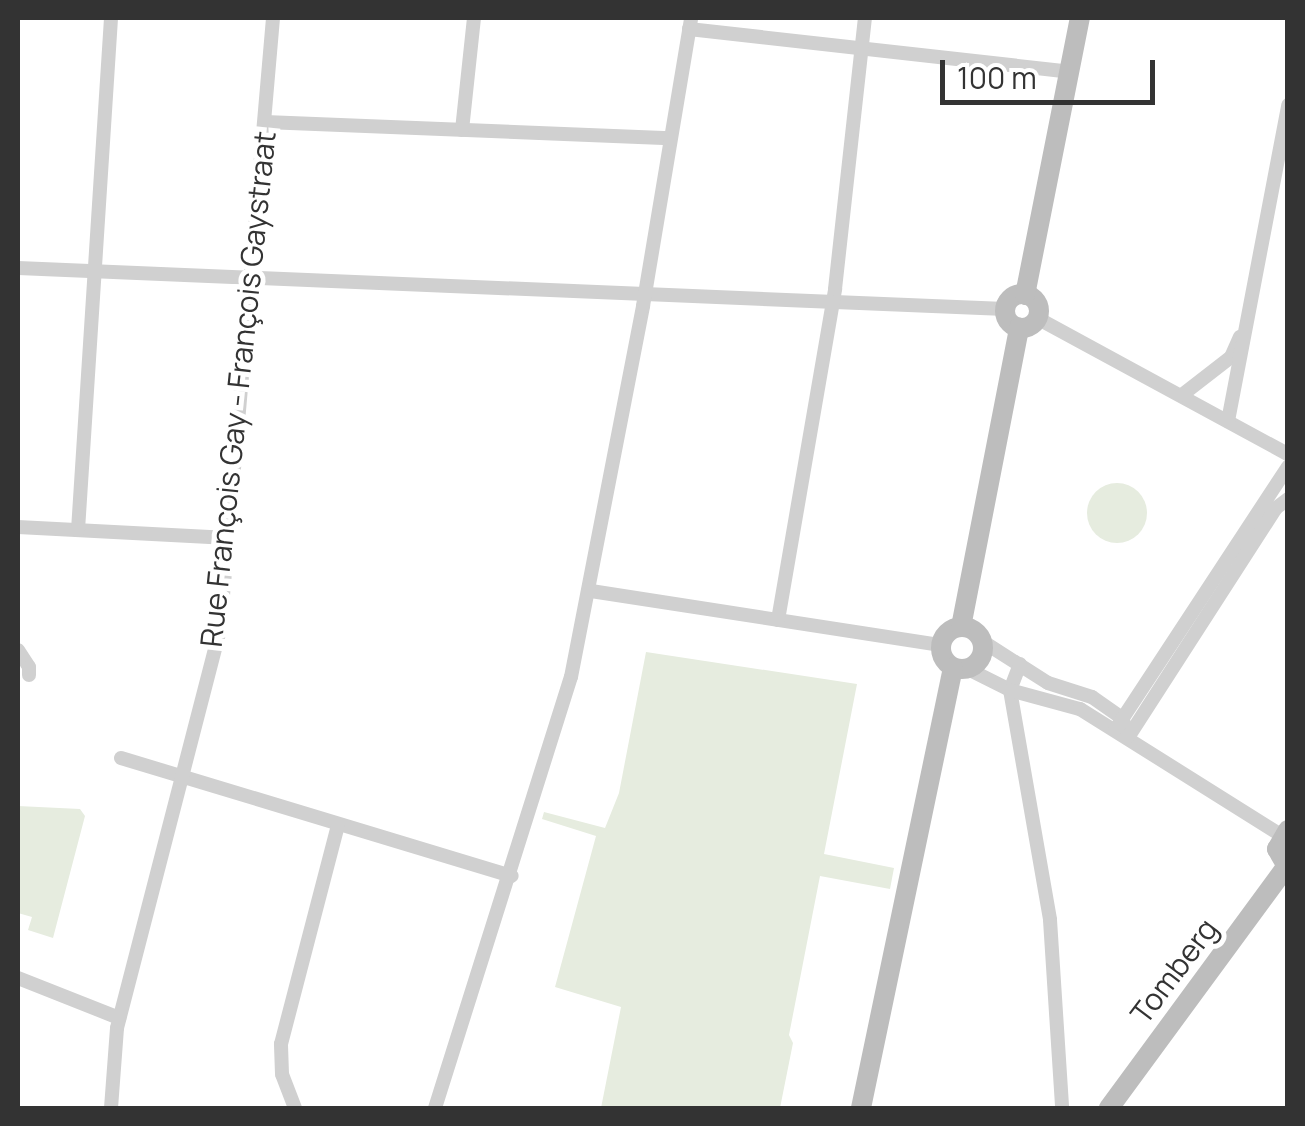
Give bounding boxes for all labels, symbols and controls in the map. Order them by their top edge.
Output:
scale bar [945,40,1160,102]
text: 100 m [957,57,1037,98]
street label: Rue François Gay - François Gaystraat [193,129,283,649]
street label: Tomberg [1123,911,1225,1031]

